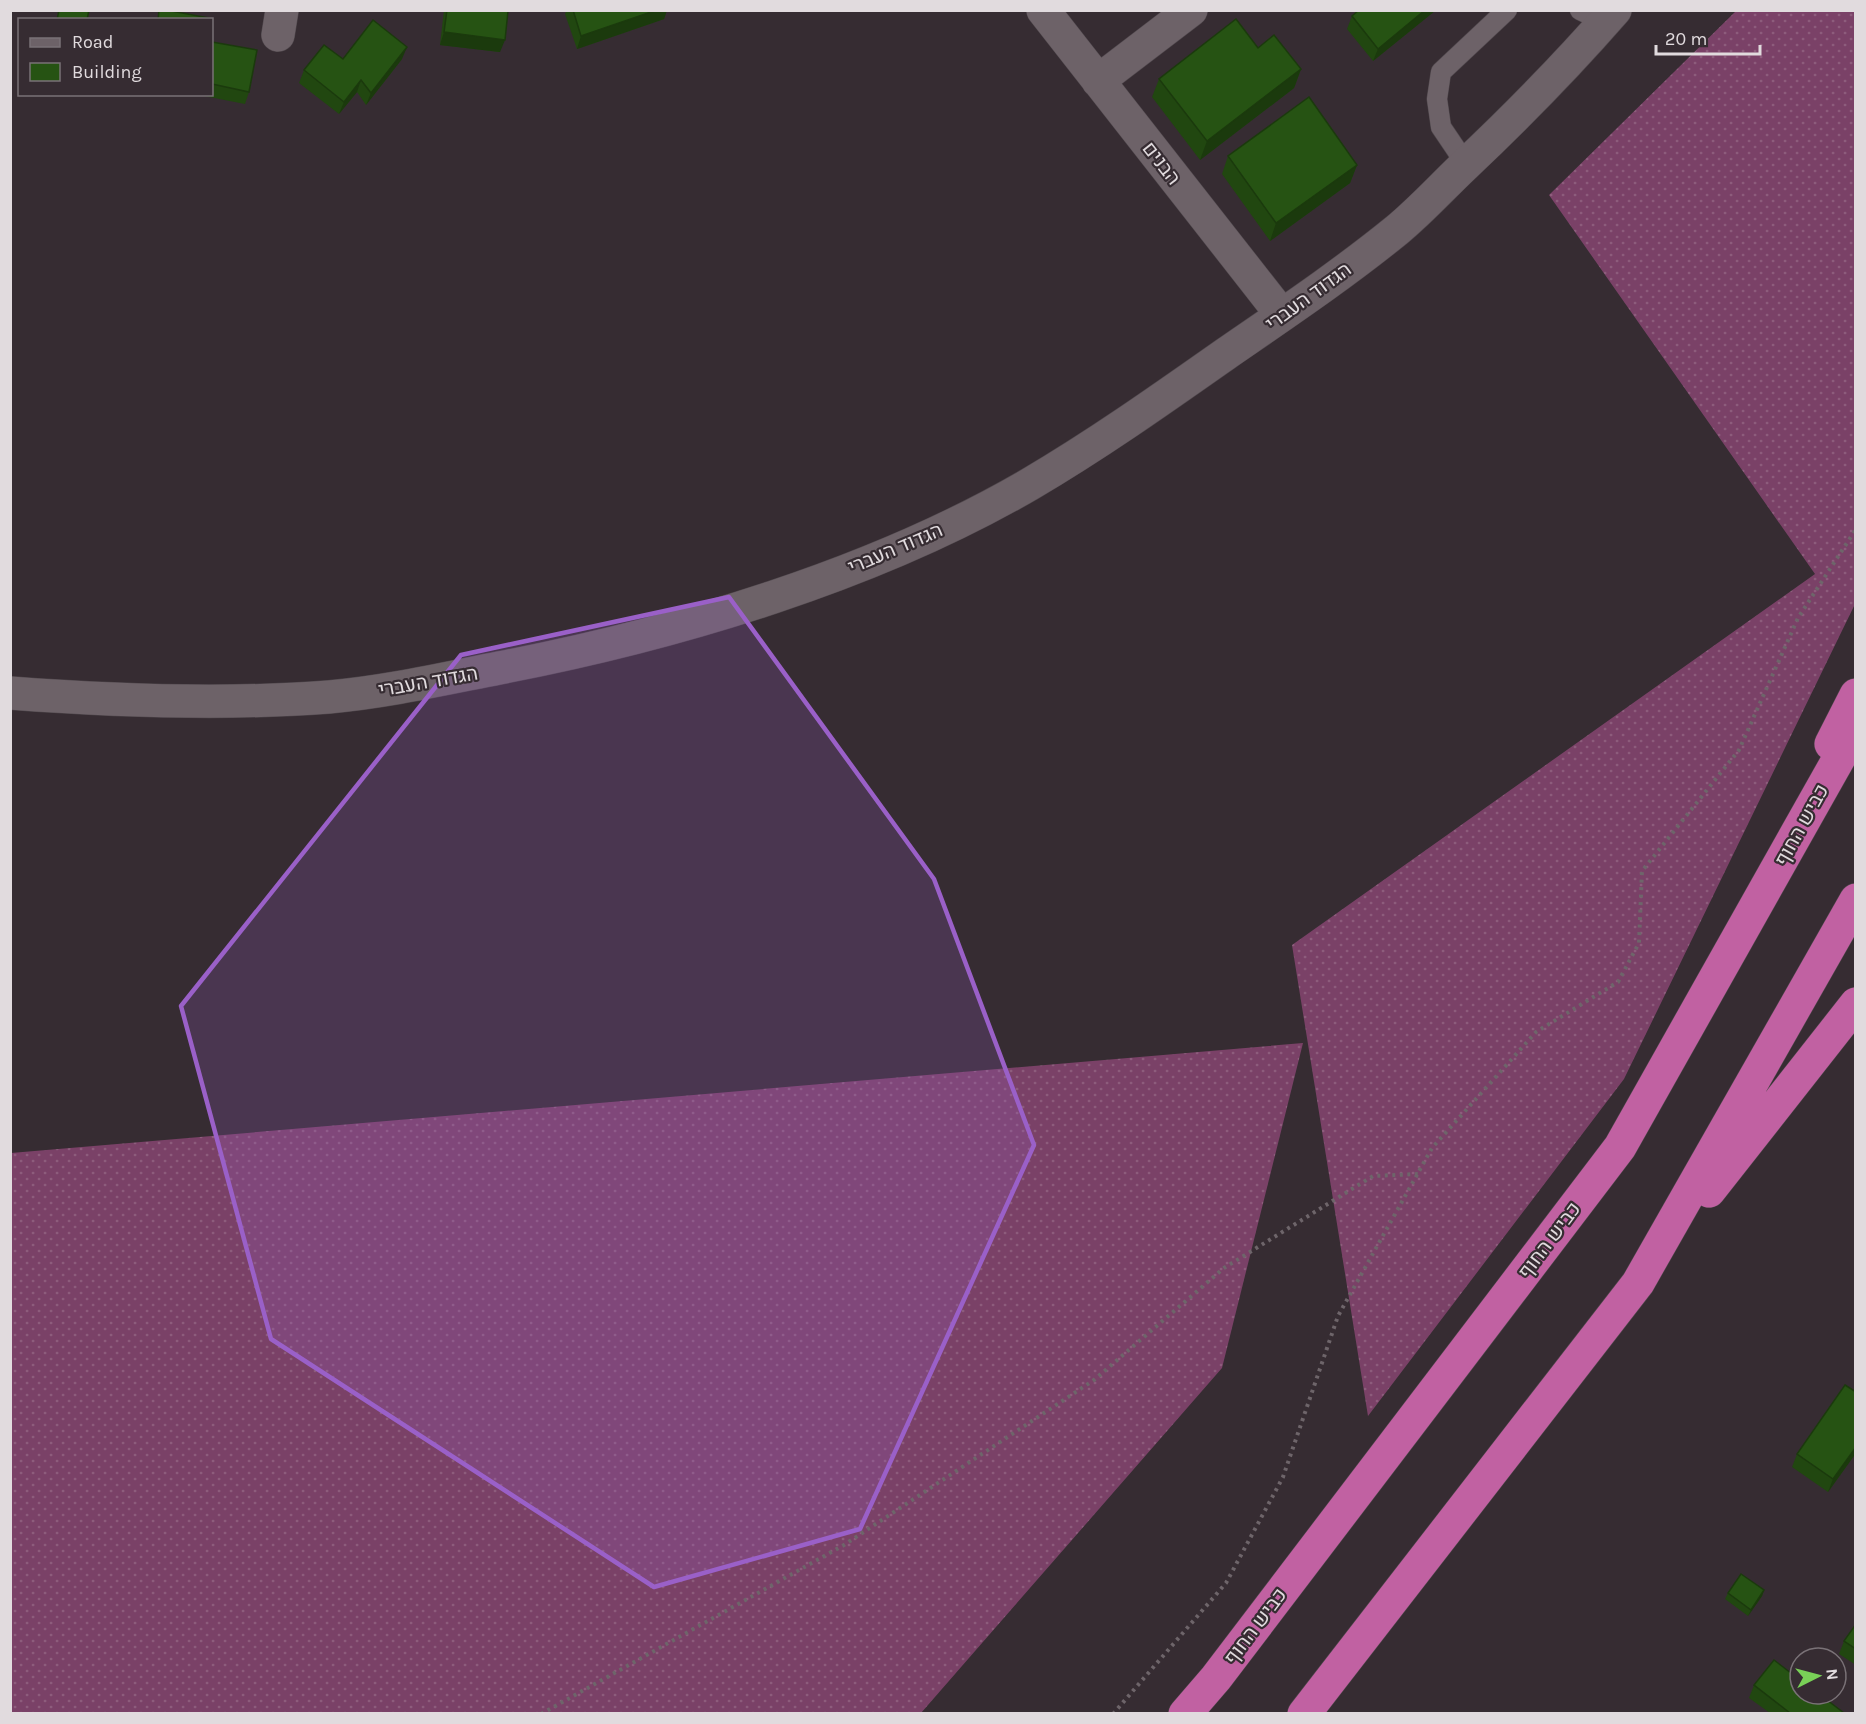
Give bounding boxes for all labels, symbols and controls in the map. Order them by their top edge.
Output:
legend [18,18,213,96]
scale bar [1656,18,1760,56]
text: 20 m [1665,28,1707,50]
text: Road [72,31,113,53]
text: Building [72,61,142,83]
street label: הבנים [1138,137,1186,189]
street label: הגדוד העברי [1261,258,1356,335]
street label: הגדוד העברי [844,518,946,579]
street label: הגדוד העברי [377,661,480,702]
street label: כביש החוף [1770,780,1833,870]
street label: כביש החוף [1513,1198,1586,1283]
street label: כביש החוף [1219,1584,1292,1669]
north arrow [1788,1646,1848,1706]
text: N [1822,1668,1842,1681]

